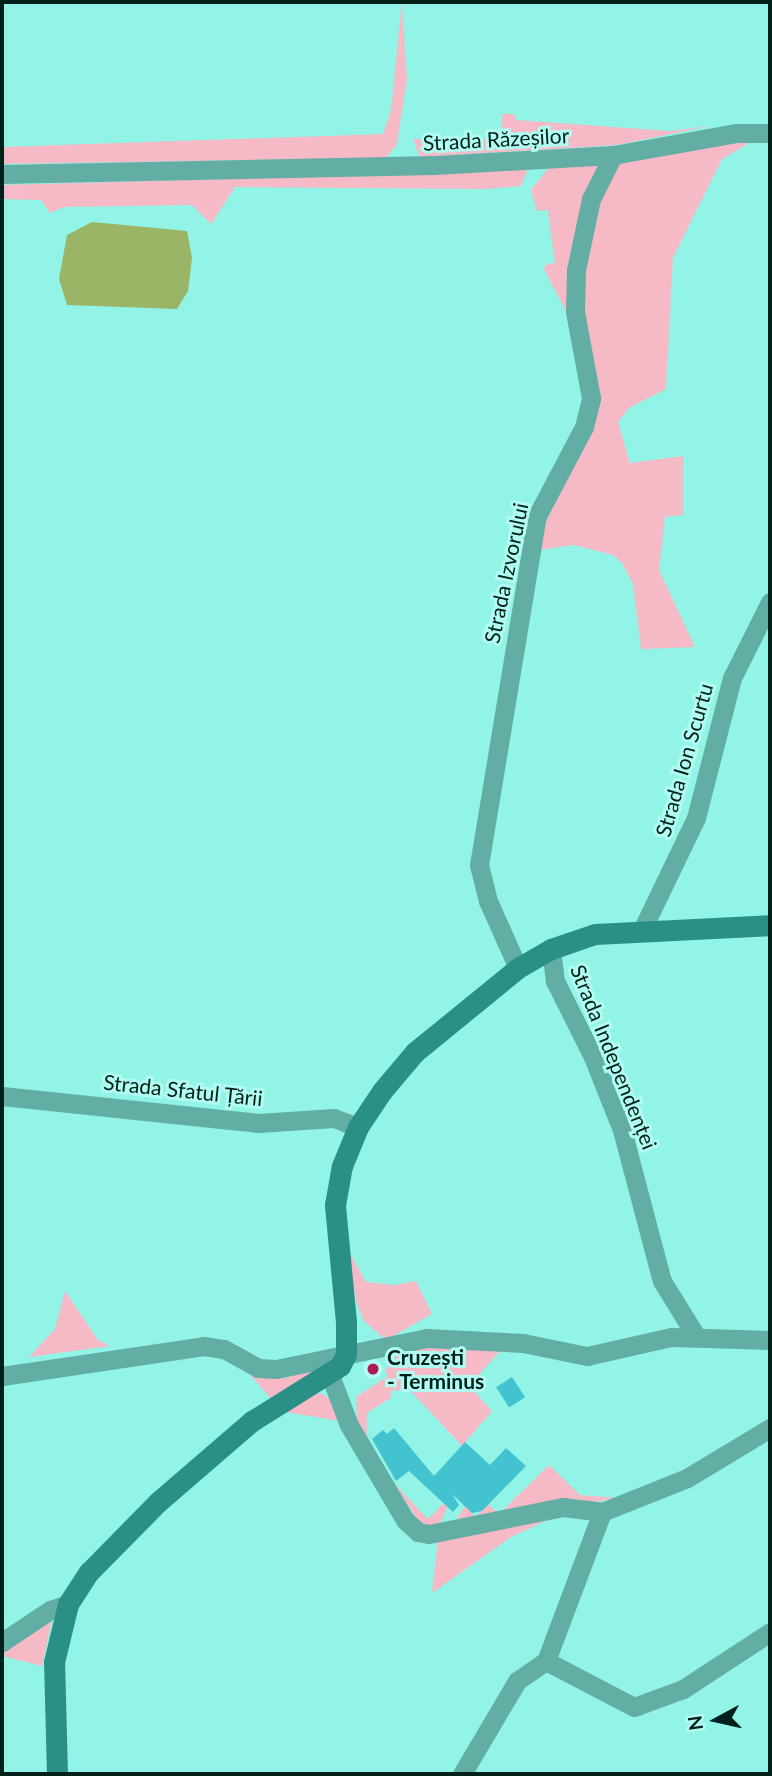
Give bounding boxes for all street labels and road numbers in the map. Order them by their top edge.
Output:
street label: Strada Răzeșilor [422,123,570,155]
street label: Strada Izvorului [479,501,533,645]
street label: Strada Ion Scurtu [650,680,718,840]
street label: Strada Independenței [565,961,663,1153]
street label: Strada Sfatul Țării [102,1069,264,1111]

